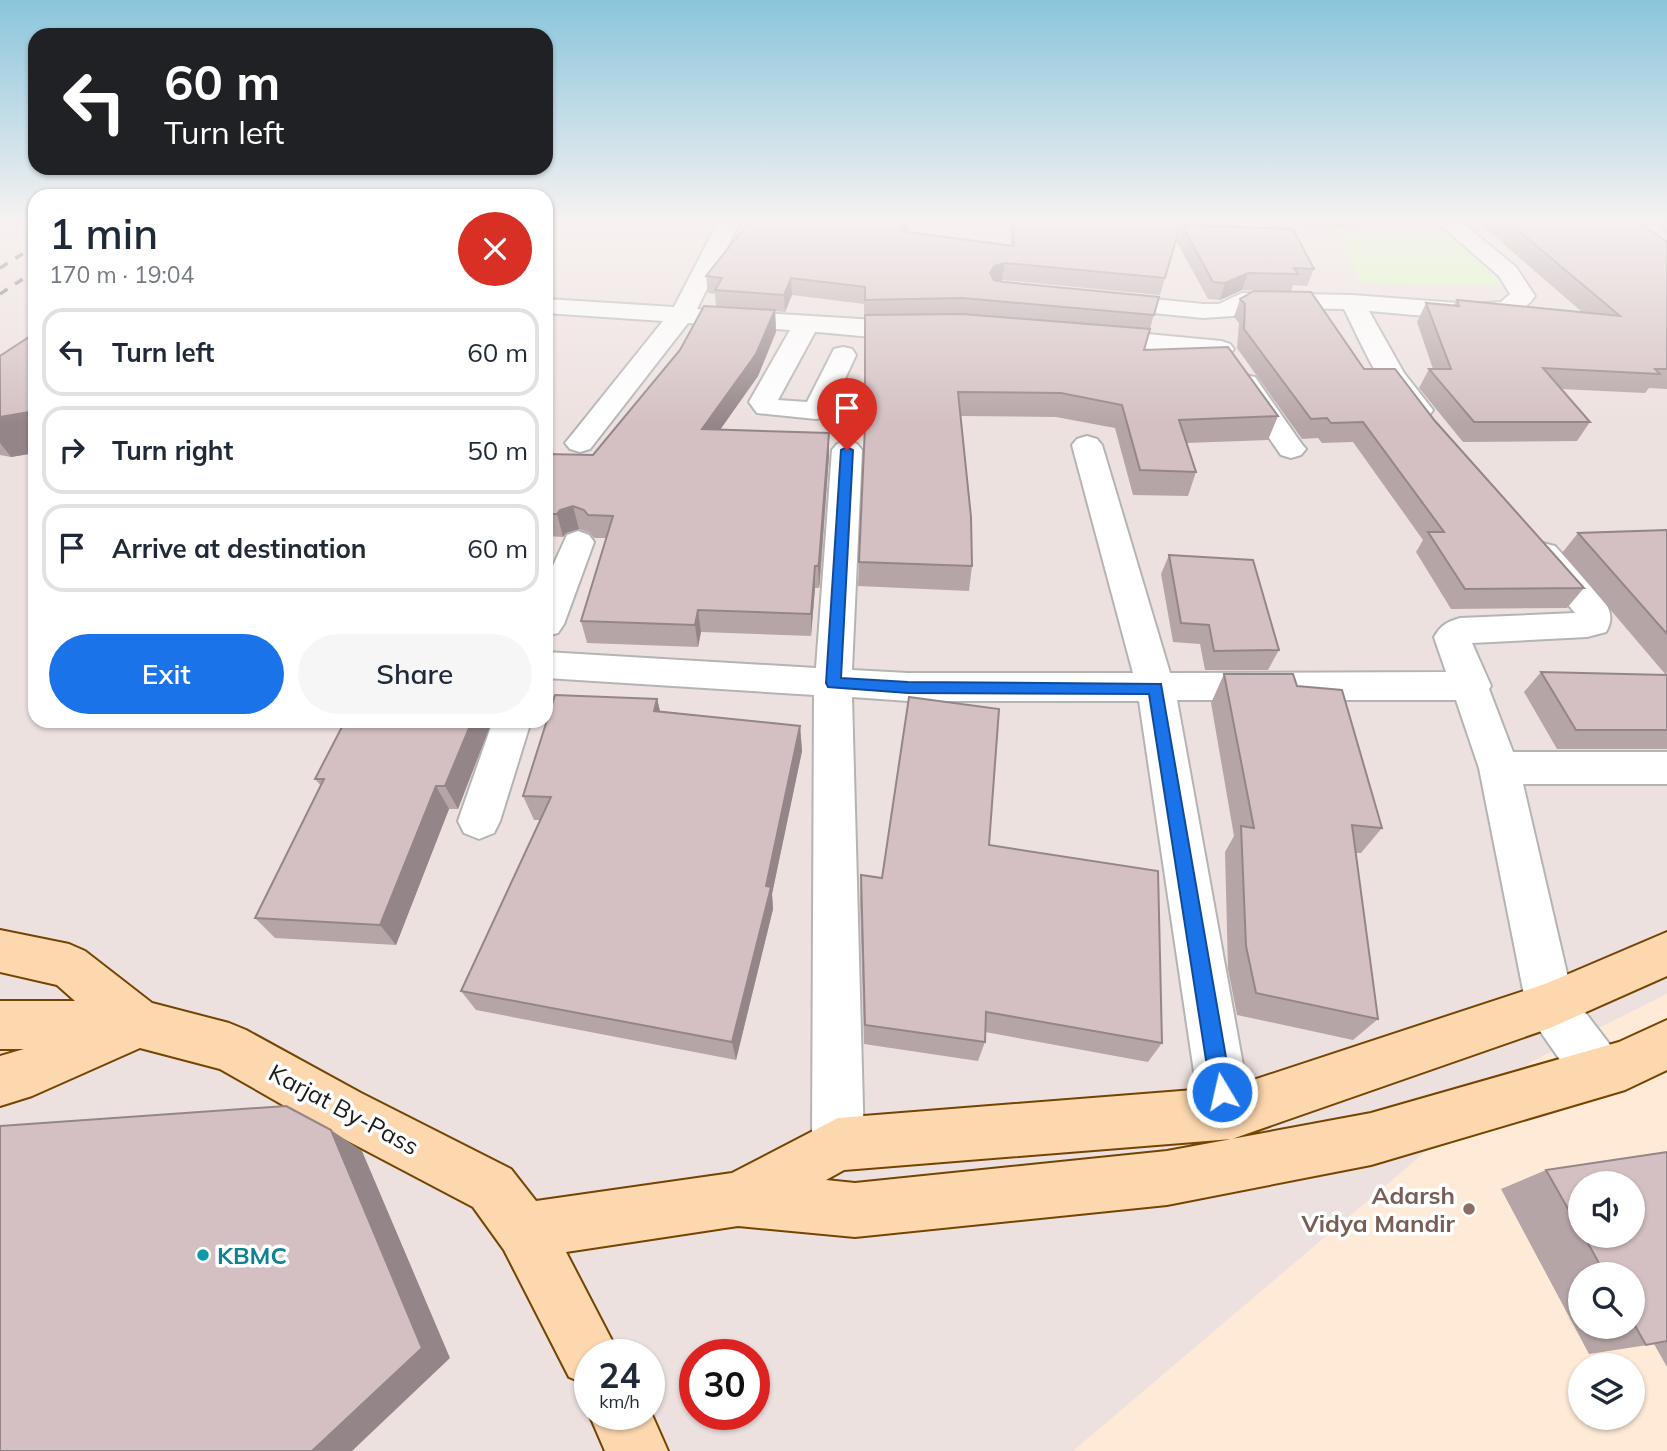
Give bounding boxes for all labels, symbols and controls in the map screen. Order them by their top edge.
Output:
text: 60 m [164,51,280,112]
icon: left [49,56,140,147]
text: Turn left [164,112,284,152]
text: 1 min [49,207,158,260]
button: close [458,212,532,286]
text: 170 m · 19:04 [49,260,194,289]
icon: left [53,333,91,371]
text: Turn left [112,336,214,369]
text: 60 m [467,336,528,369]
pin [817,378,877,450]
icon: arrive [828,389,866,427]
icon: right [53,431,91,469]
text: Turn right [112,434,233,467]
text: 50 m [467,434,528,467]
icon: arrive [53,529,91,567]
text: Arrive at destination [112,532,367,565]
text: 60 m [467,532,528,565]
button: Exit [49,634,284,714]
button: Share [298,634,532,714]
position arrow [1185,1055,1259,1129]
street label: Karjat By-Pass [264,1057,424,1161]
map controls [1568,1171,1645,1430]
button: sound [1568,1171,1645,1248]
place label: Adarsh Vidya Mandir [1300,1180,1456,1238]
marker: Adarsh Vidya Mandir [1461,1201,1477,1217]
place label: KBMC [217,1240,287,1270]
marker: KBMC [195,1247,211,1263]
button: search [1568,1262,1645,1339]
speed limit sign: 30 [679,1339,770,1430]
text: 24 [598,1353,641,1397]
button: layers [1568,1353,1645,1430]
text: km/h [599,1390,640,1413]

